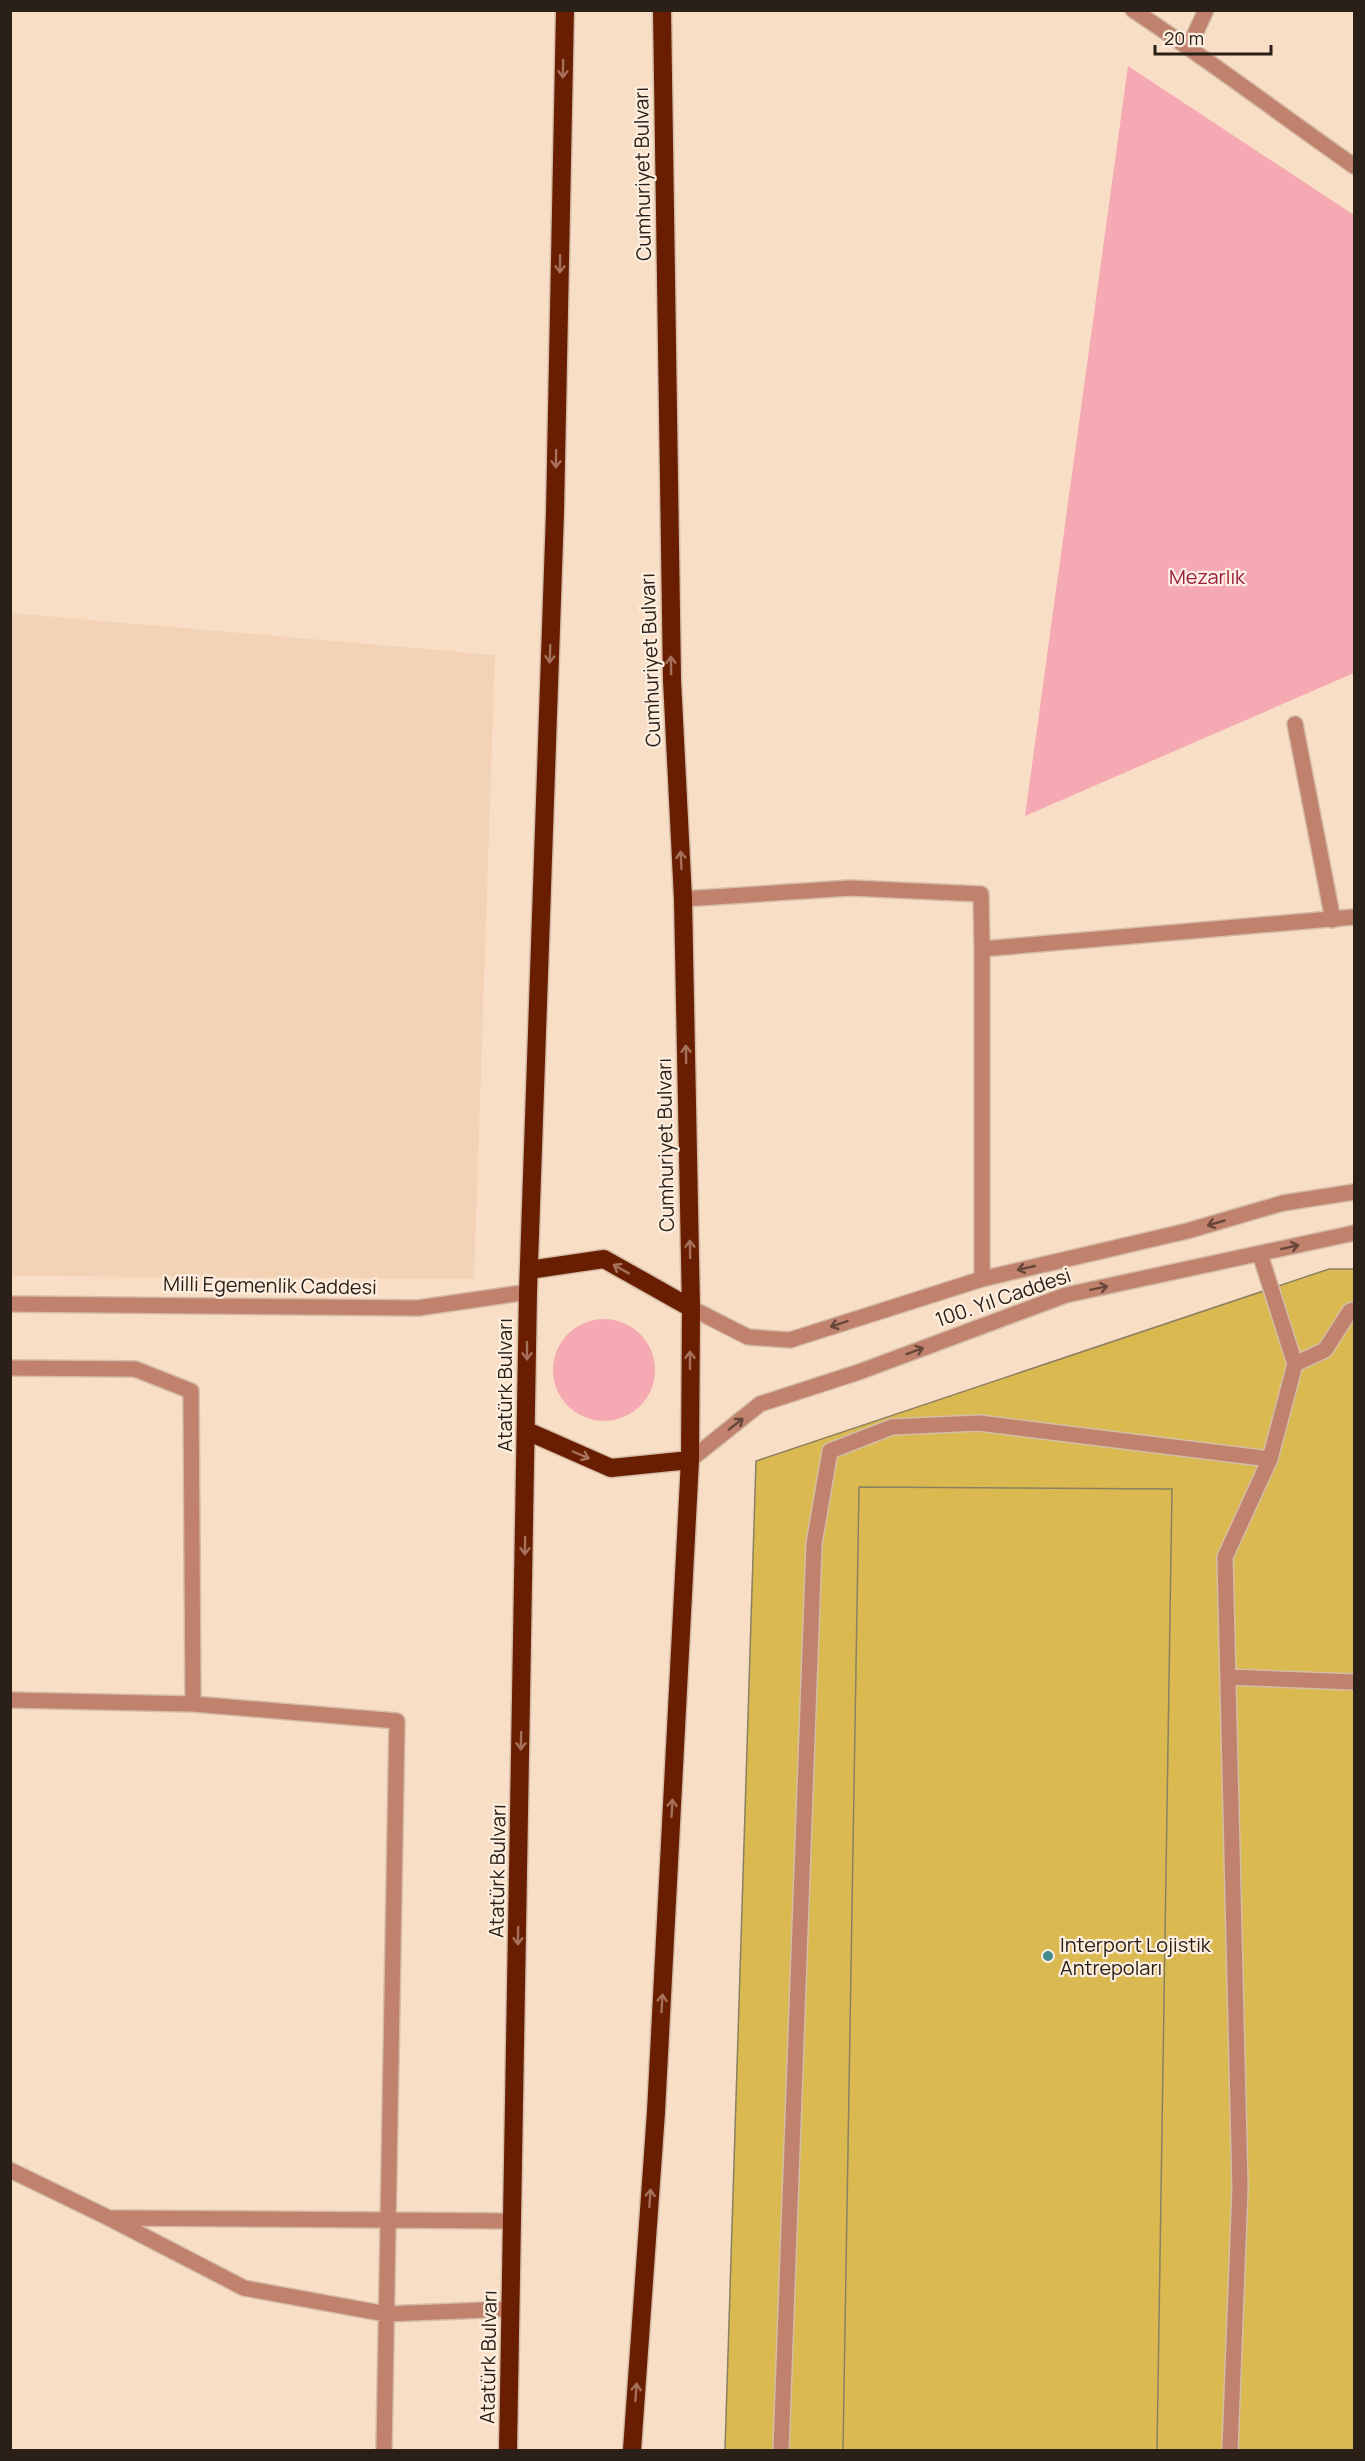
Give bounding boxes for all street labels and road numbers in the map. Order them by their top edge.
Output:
street label: Cumhuriyet Bulvarı [627,87,657,261]
street label: Cumhuriyet Bulvarı [633,573,667,747]
street label: Cumhuriyet Bulvarı [650,1058,680,1232]
street label: 100. Yıl Caddesi [932,1261,1074,1333]
street label: Milli Egemenlik Caddesi [163,1270,377,1300]
street label: Atatürk Bulvarı [491,1318,518,1452]
street label: Atatürk Bulvarı [482,1804,512,1938]
street label: Atatürk Bulvarı [473,2290,503,2424]

